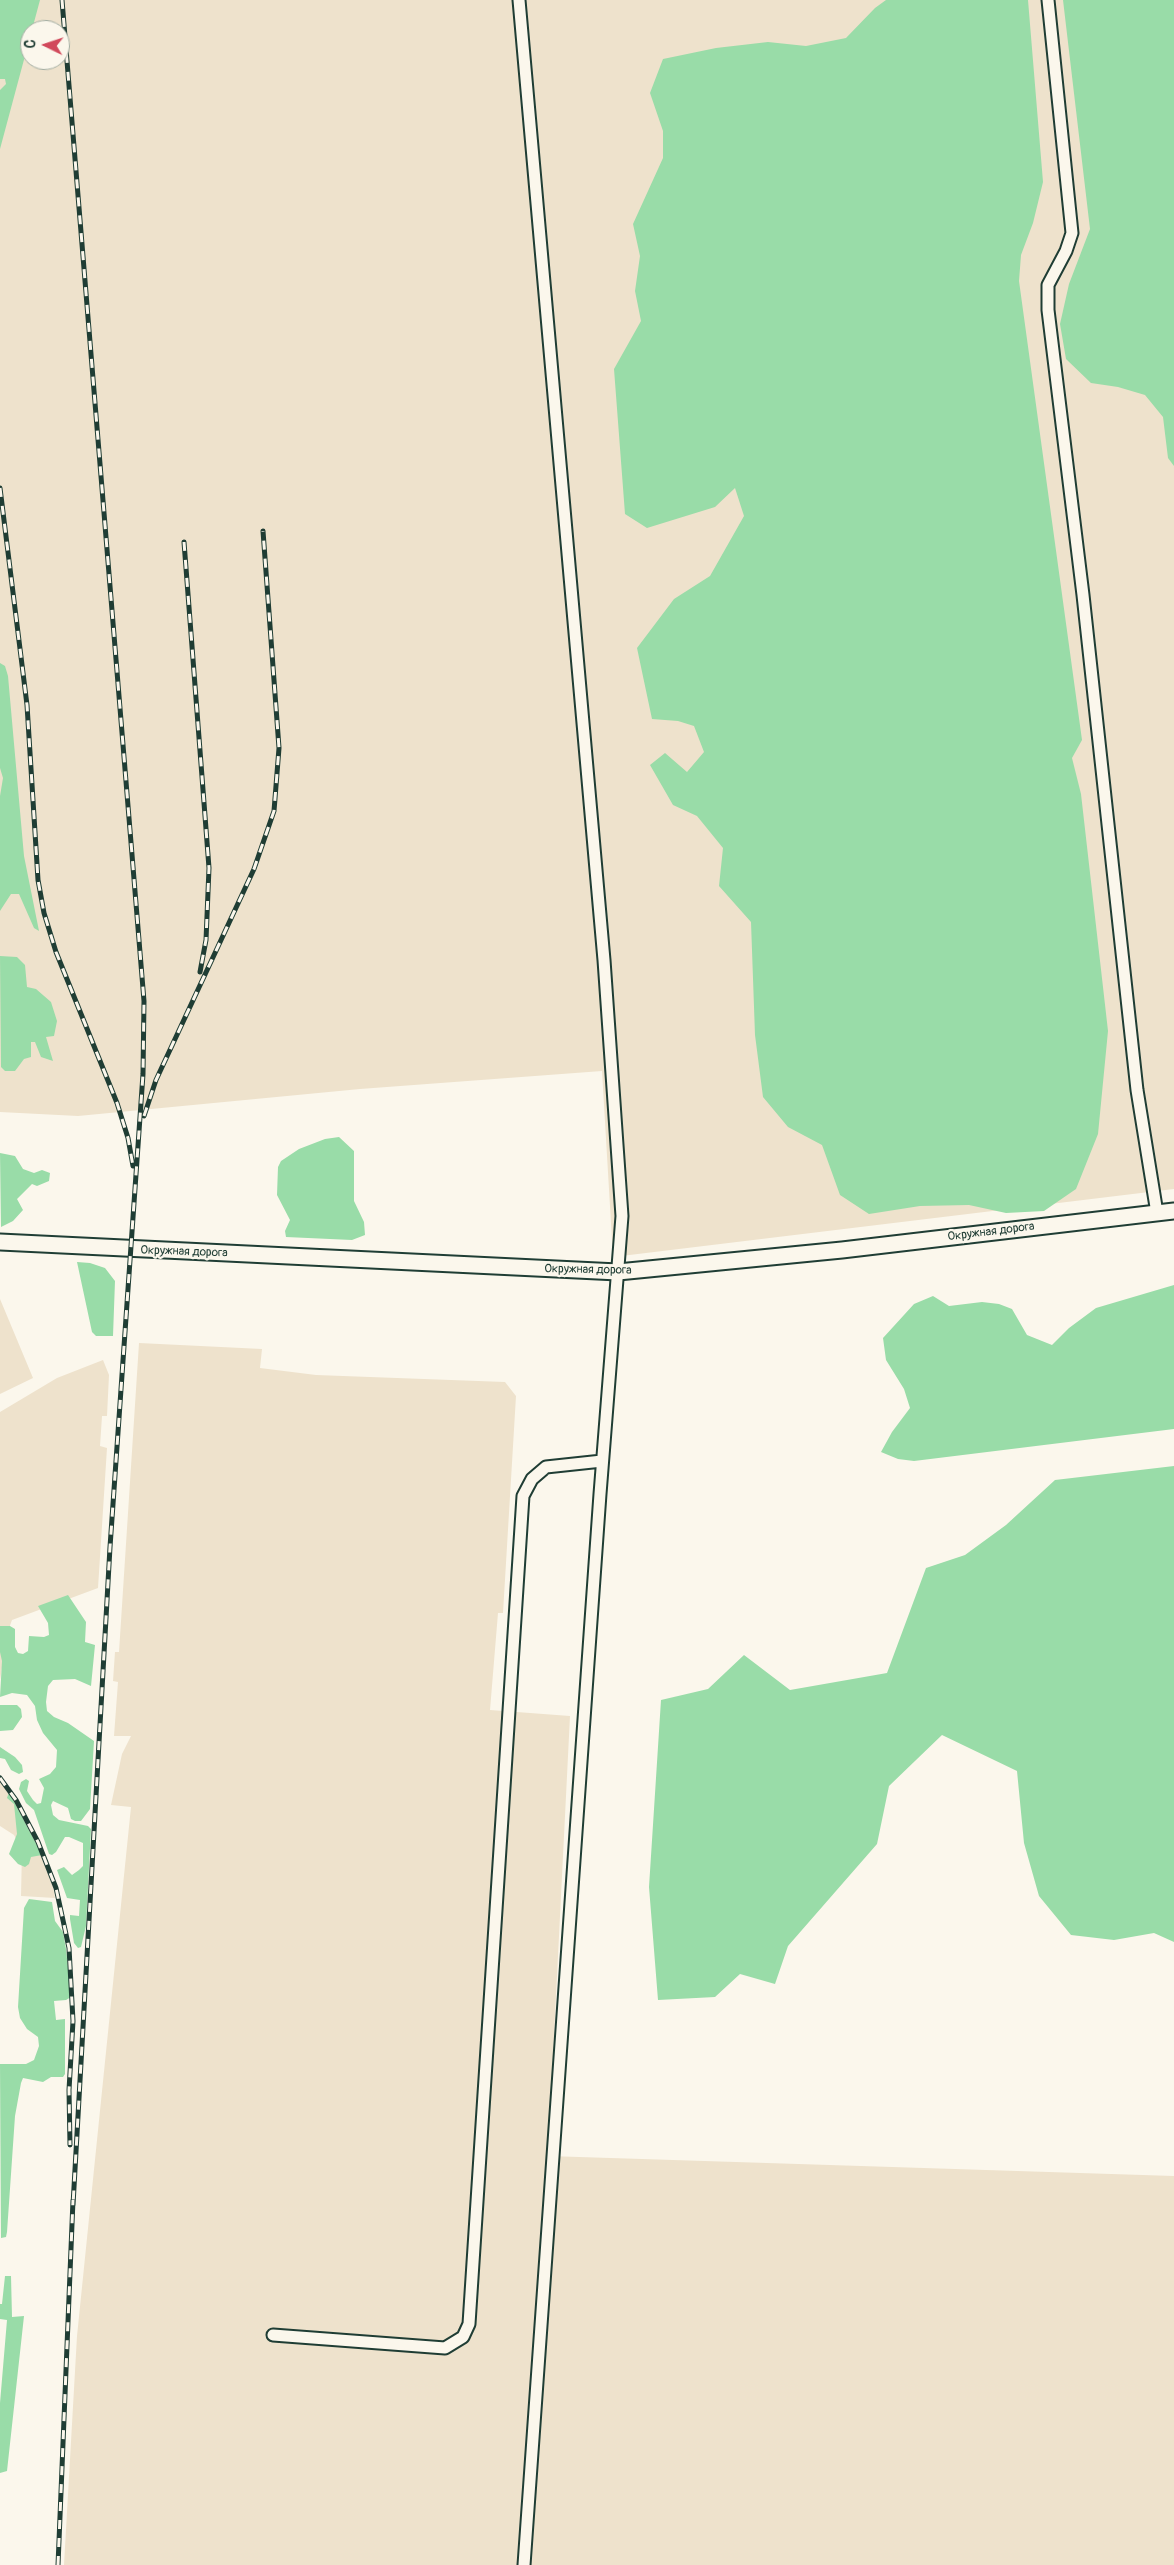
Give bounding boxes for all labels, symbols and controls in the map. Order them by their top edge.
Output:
north arrow [20,20,70,70]
text: С [22,39,39,49]
street label: Окружная дорога [947,1220,1035,1244]
street label: Окружная дорога [140,1243,228,1261]
street label: Окружная дорога [544,1262,632,1278]

